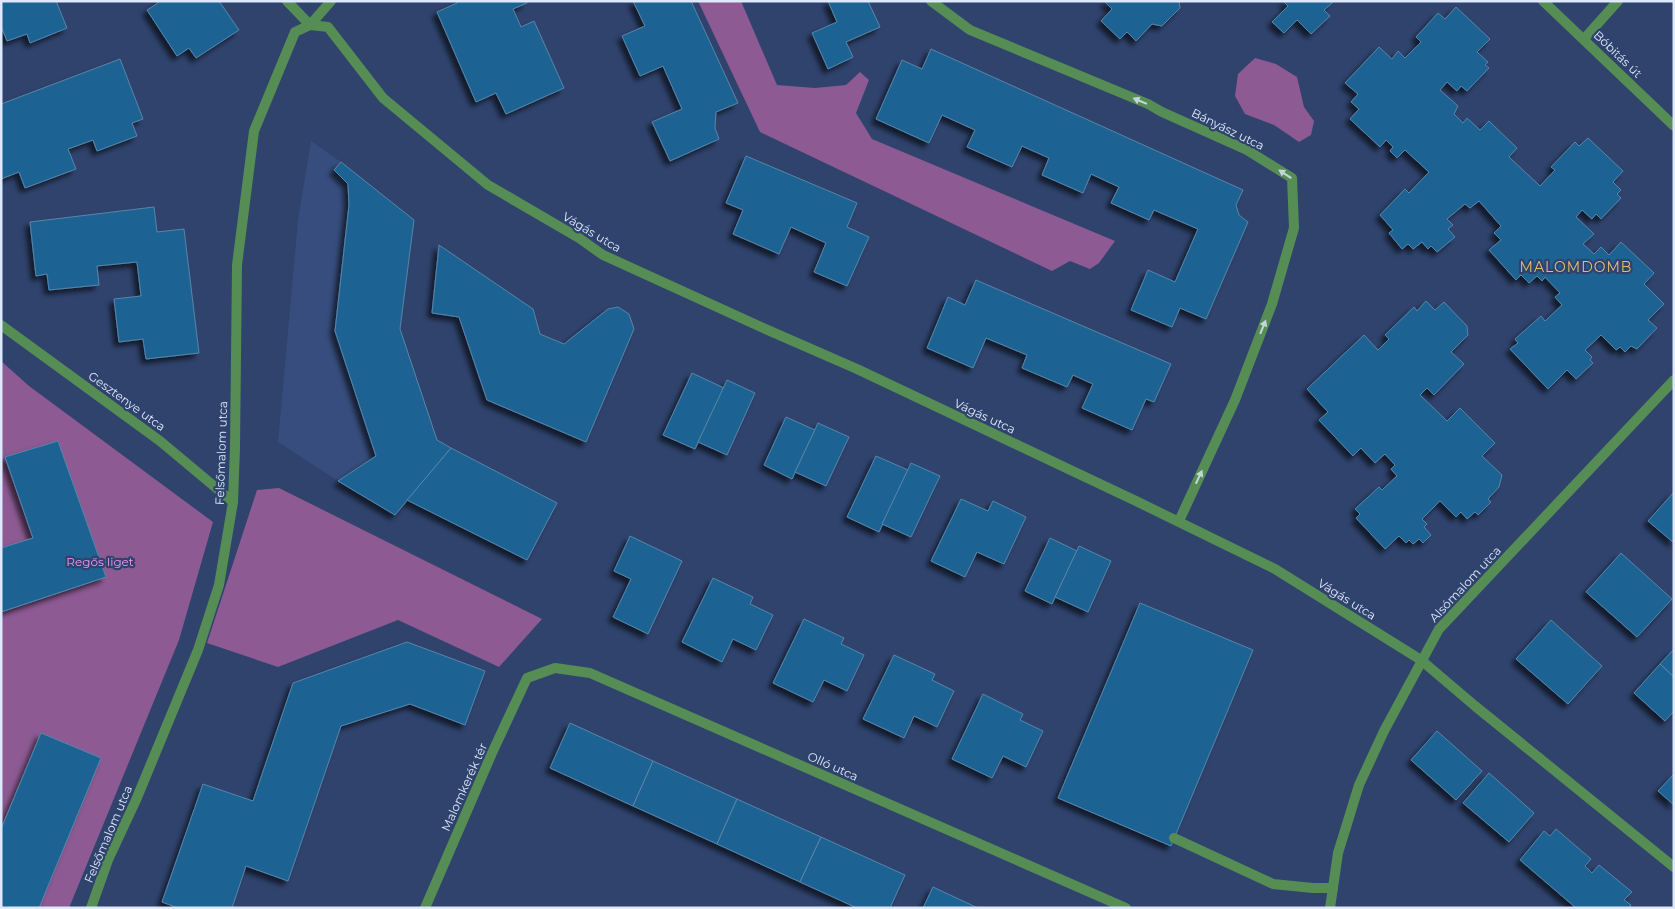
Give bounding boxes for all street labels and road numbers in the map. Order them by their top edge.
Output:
street label: Bóbitás út [1591,27,1645,81]
street label: Bányász utca [1189,105,1267,153]
street label: Vágás utca [560,209,624,255]
street label: Gesztenye utca [86,368,168,434]
street label: Vágás utca [952,395,1018,437]
street label: Felsőmalom utca [212,401,230,505]
street label: Alsómalom utca [1426,543,1504,625]
street label: Vágás utca [1315,575,1379,623]
street label: Malomkerék tér [438,740,490,834]
street label: Olló utca [805,748,861,784]
street label: Felsőmalom utca [81,783,135,885]

